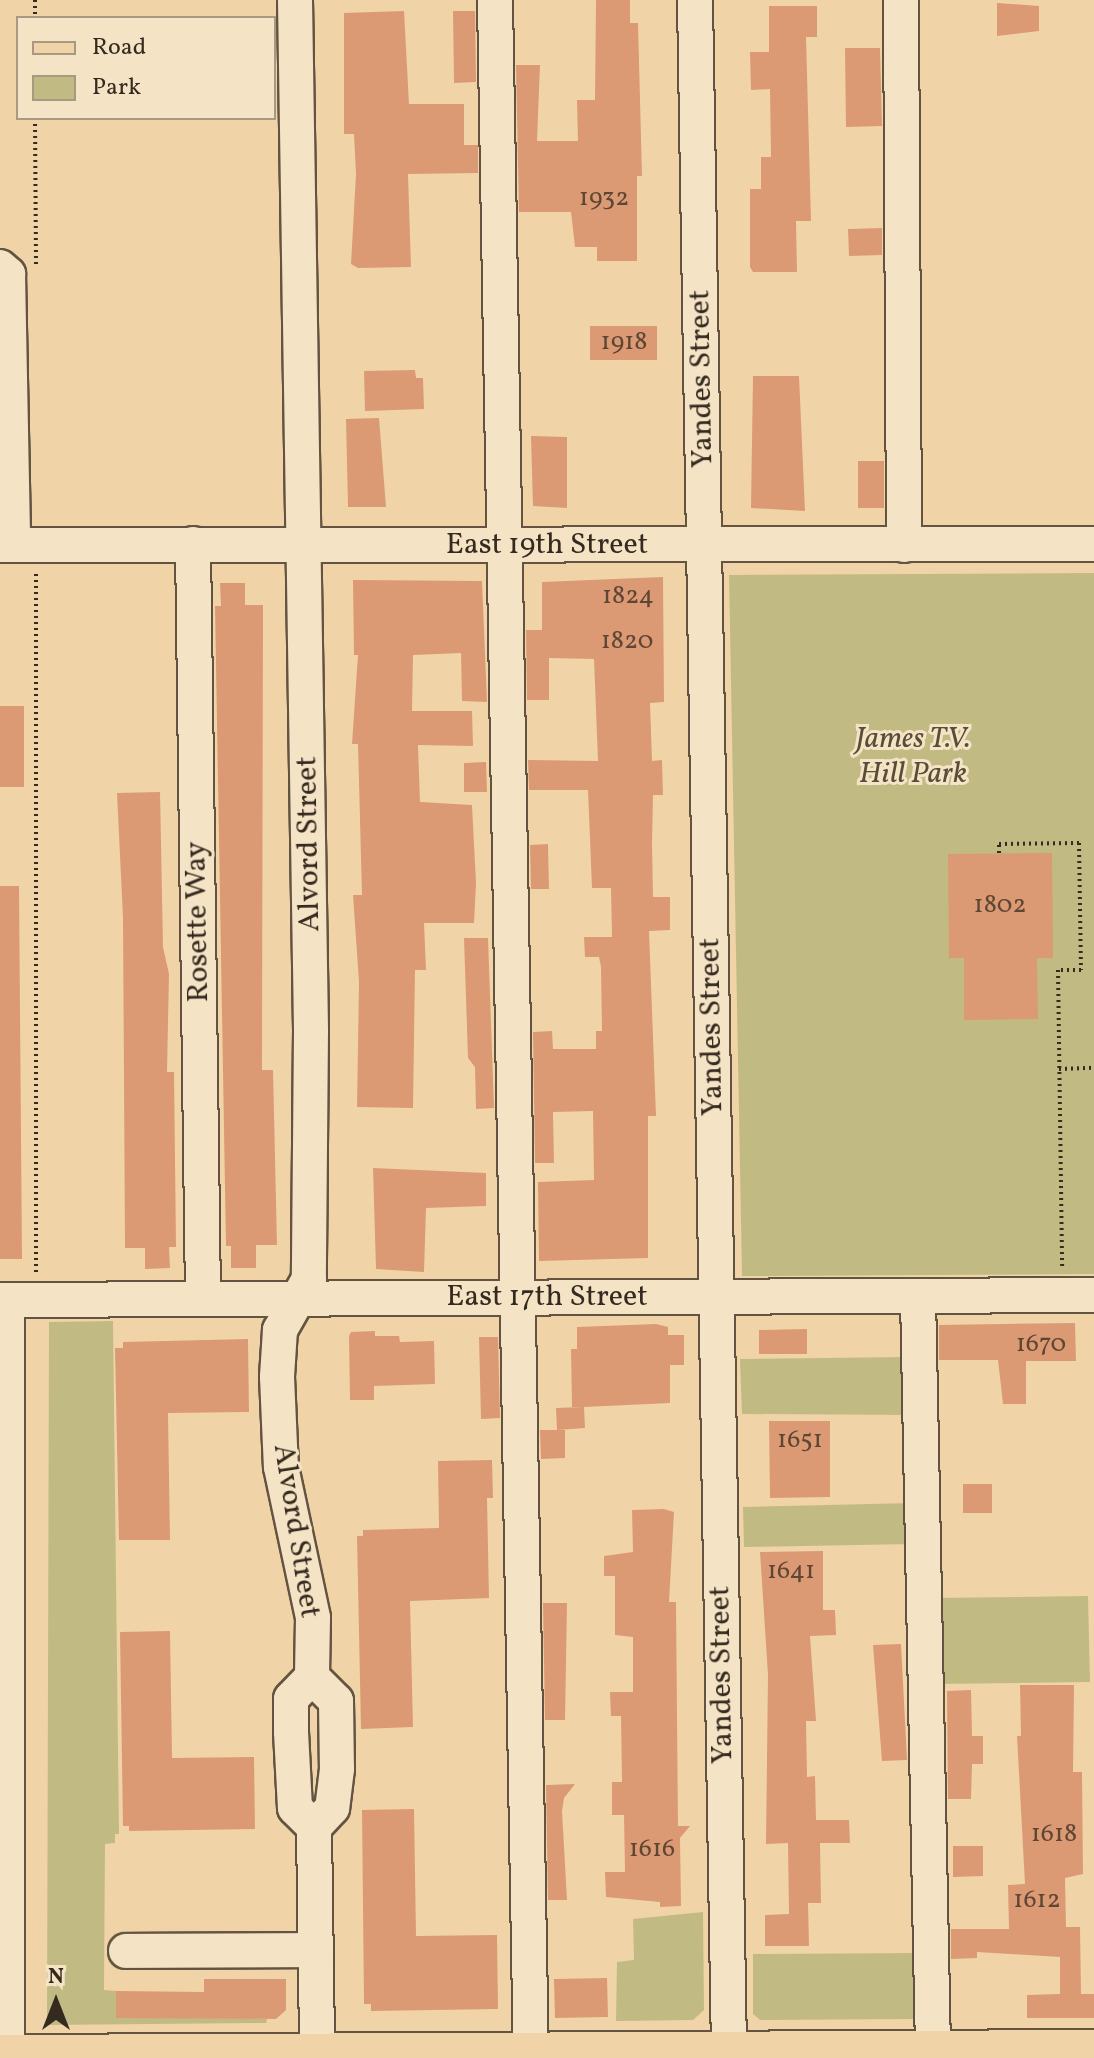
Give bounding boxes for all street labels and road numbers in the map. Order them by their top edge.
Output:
street label: Yandes Street [682,289,722,469]
street label: East 19th Street [446,527,648,563]
street label: Alvord Street [289,756,329,932]
street label: Rosette Way [179,841,217,1003]
street label: Yandes Street [692,937,732,1117]
street label: East 17th Street [446,1279,648,1315]
street label: Alvord Street [264,1441,328,1621]
street label: Yandes Street [702,1585,742,1765]

